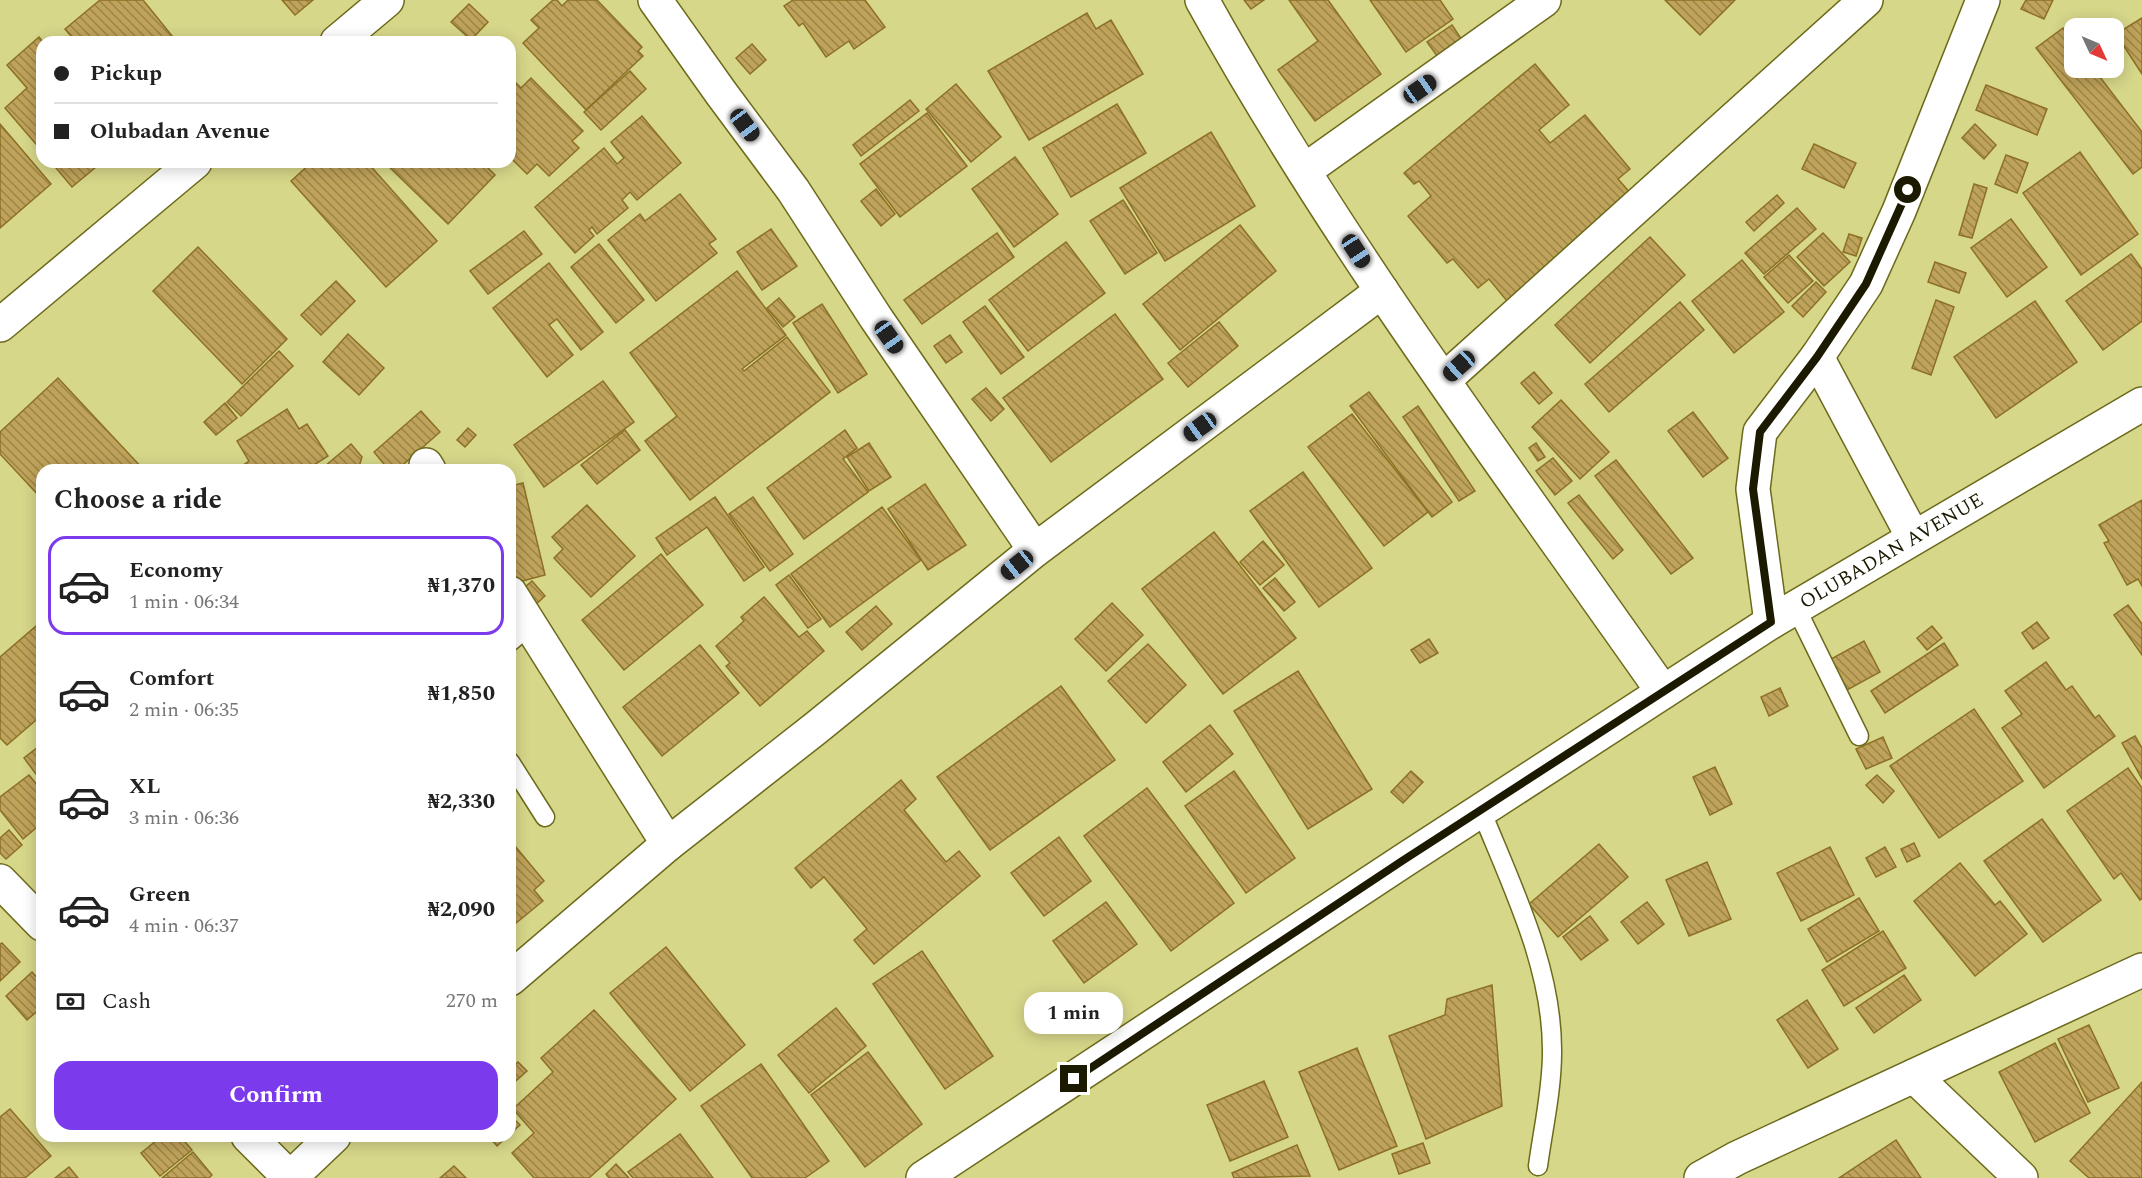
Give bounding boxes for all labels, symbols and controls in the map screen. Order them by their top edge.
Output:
north arrow [2064,18,2124,78]
map controls [2064,18,2124,78]
text: Pickup [90,57,162,90]
car [1400,71,1440,107]
car [727,105,763,145]
text: Olubadan Avenue [90,115,270,148]
route start [1894,176,1921,203]
car [1339,231,1373,271]
car [871,317,907,357]
car [1440,347,1478,385]
car [1180,409,1220,445]
text: Choose a ride [54,479,222,521]
street label: OLUBADAN AVENUE [1794,485,1989,617]
car [997,547,1037,583]
text: Economy [129,554,222,587]
icon: car [57,559,111,613]
text: ₦1,370 [427,569,495,602]
text: 1 min · 06:34 [129,587,239,617]
text: Comfort [129,662,214,695]
icon: car [57,667,111,721]
text: ₦1,850 [427,677,495,710]
text: 2 min · 06:35 [129,695,239,725]
text: XL [129,770,160,803]
icon: car [57,775,111,829]
text: ₦2,330 [427,785,495,818]
text: 3 min · 06:36 [129,803,239,833]
text: Green [129,878,191,911]
icon: car [57,883,111,937]
text: ₦2,090 [427,893,495,926]
text: 4 min · 06:37 [129,911,239,941]
icon: cash [54,985,87,1018]
text: Cash [102,985,151,1018]
text: 270 m [446,986,498,1016]
callout: 1 min [1024,992,1124,1034]
text: 1 min [1047,998,1100,1028]
button: Confirm [54,1061,498,1130]
route end [1060,1065,1087,1092]

